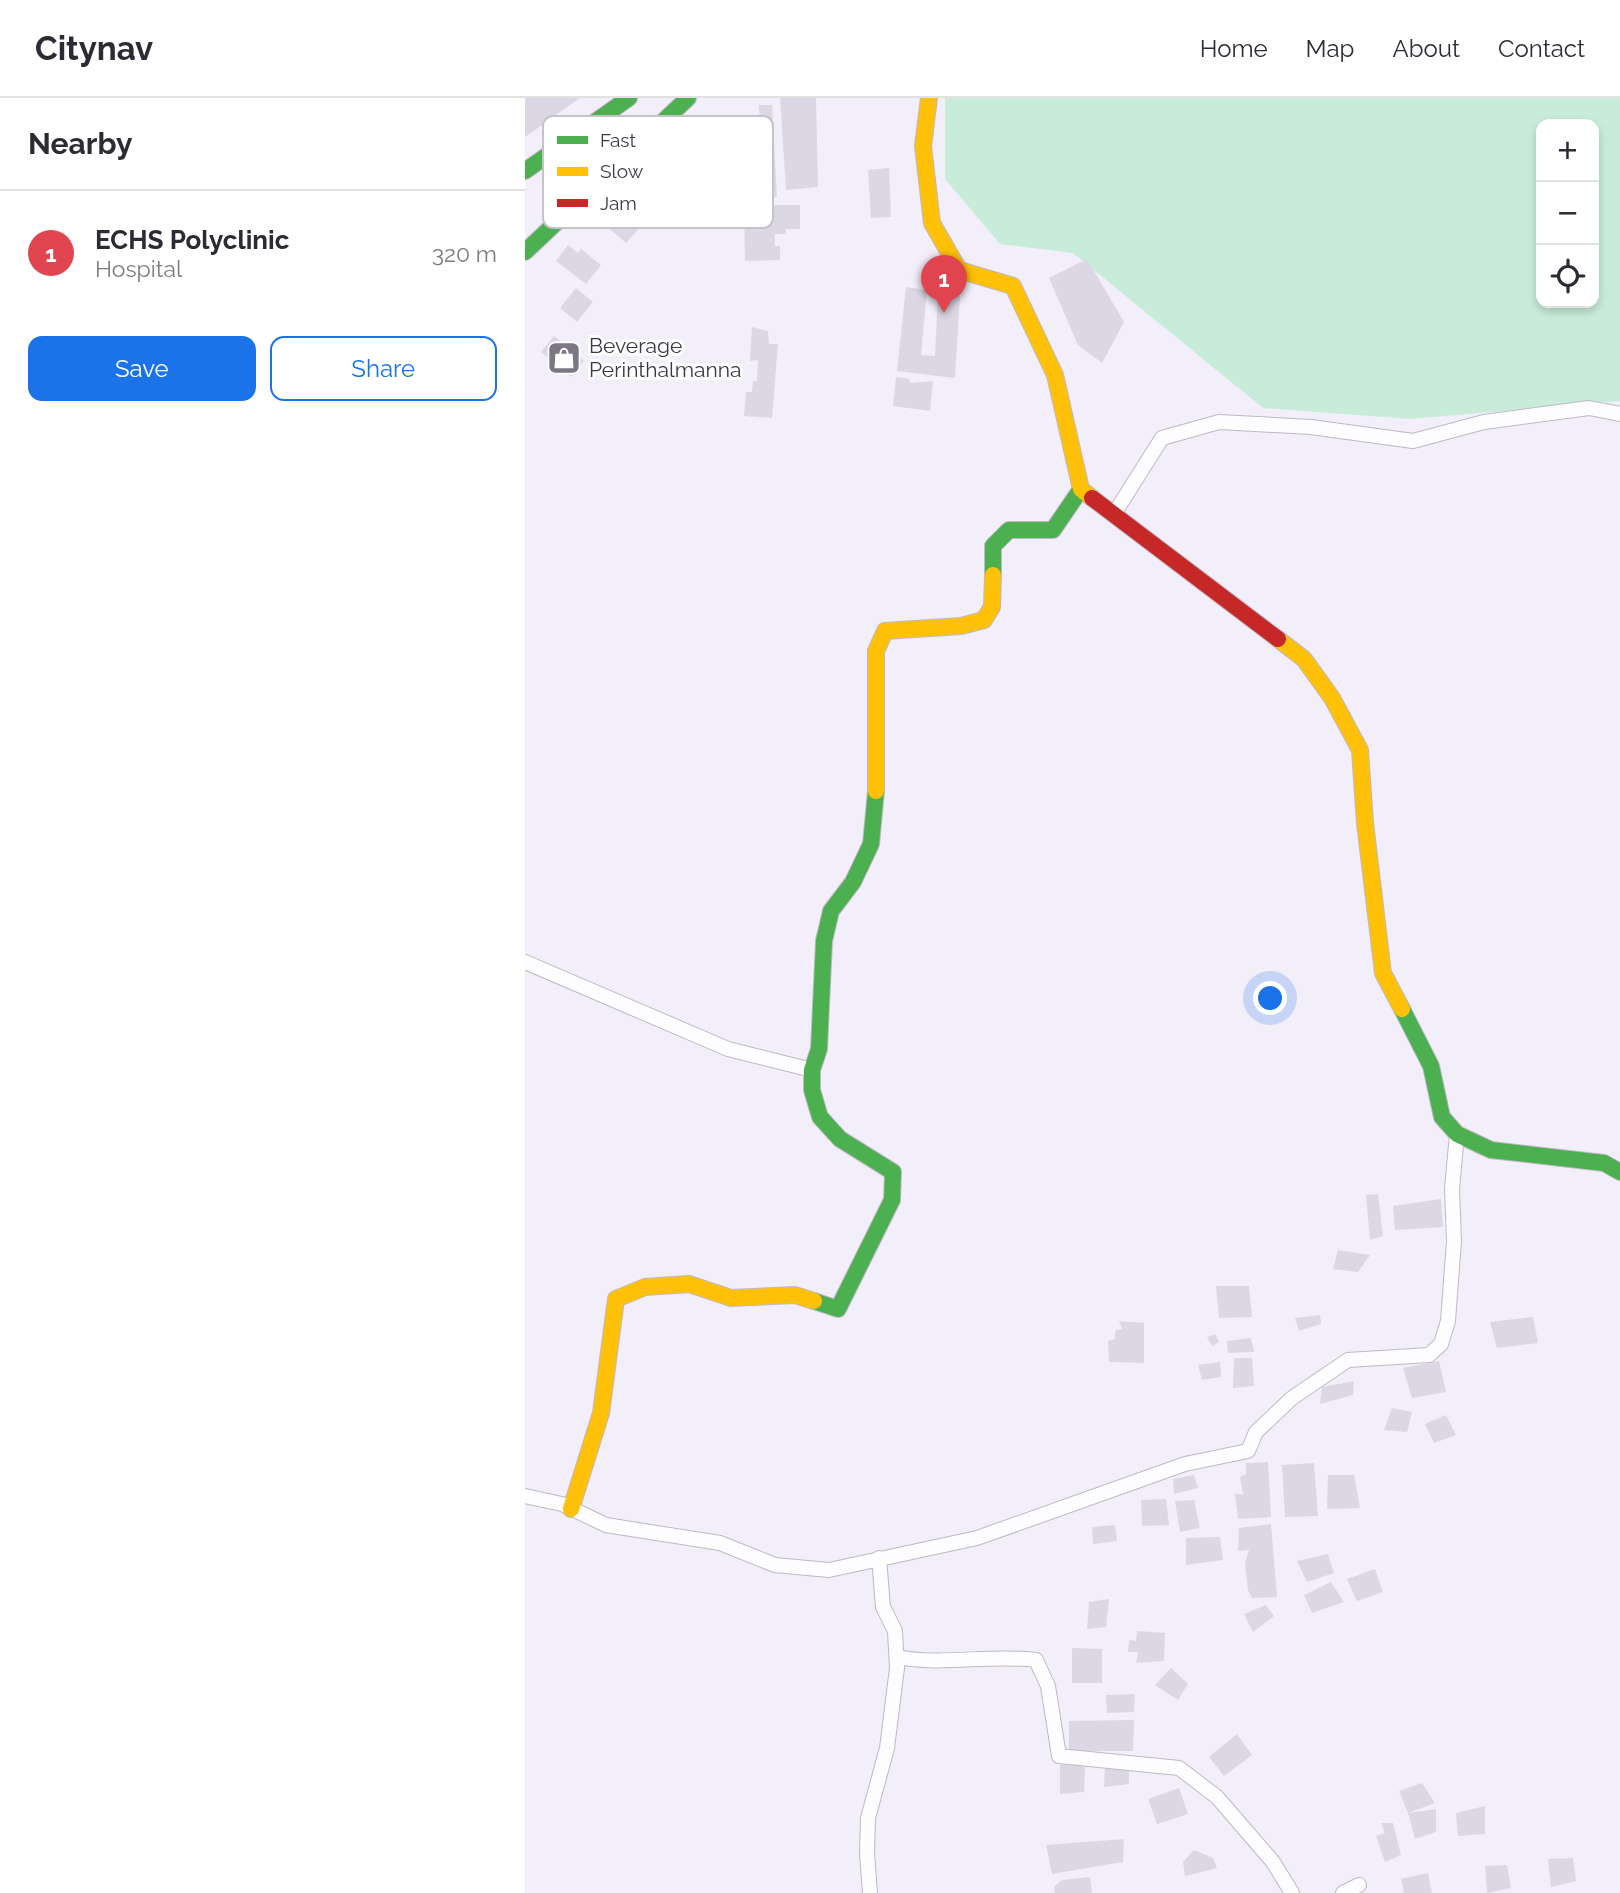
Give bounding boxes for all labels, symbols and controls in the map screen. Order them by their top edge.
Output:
text: Citynav [35,29,153,68]
text: Home [1200,34,1268,63]
text: Map [1306,34,1354,63]
text: About [1392,34,1460,63]
text: Contact [1498,34,1585,63]
legend [543,116,773,228]
map controls [1536,119,1599,308]
button: + [1536,119,1599,182]
text: Nearby [28,126,132,161]
text: Fast [600,129,636,151]
text: Slow [600,160,644,182]
button: − [1536,182,1599,245]
text: Jam [600,192,637,214]
text: ECHS Polyclinic [95,225,289,255]
text: 1 [45,240,57,267]
text: 320 m [432,240,497,267]
button: locate [1536,245,1599,308]
text: Hospital [95,255,182,282]
pin: 1 [921,255,967,313]
place label: Beverage Perinthalmanna [589,333,741,382]
button: Save [28,336,256,401]
button: Share [270,336,497,401]
shop icon: Beverage Perinthalmanna [545,339,583,377]
your location [1253,981,1287,1015]

